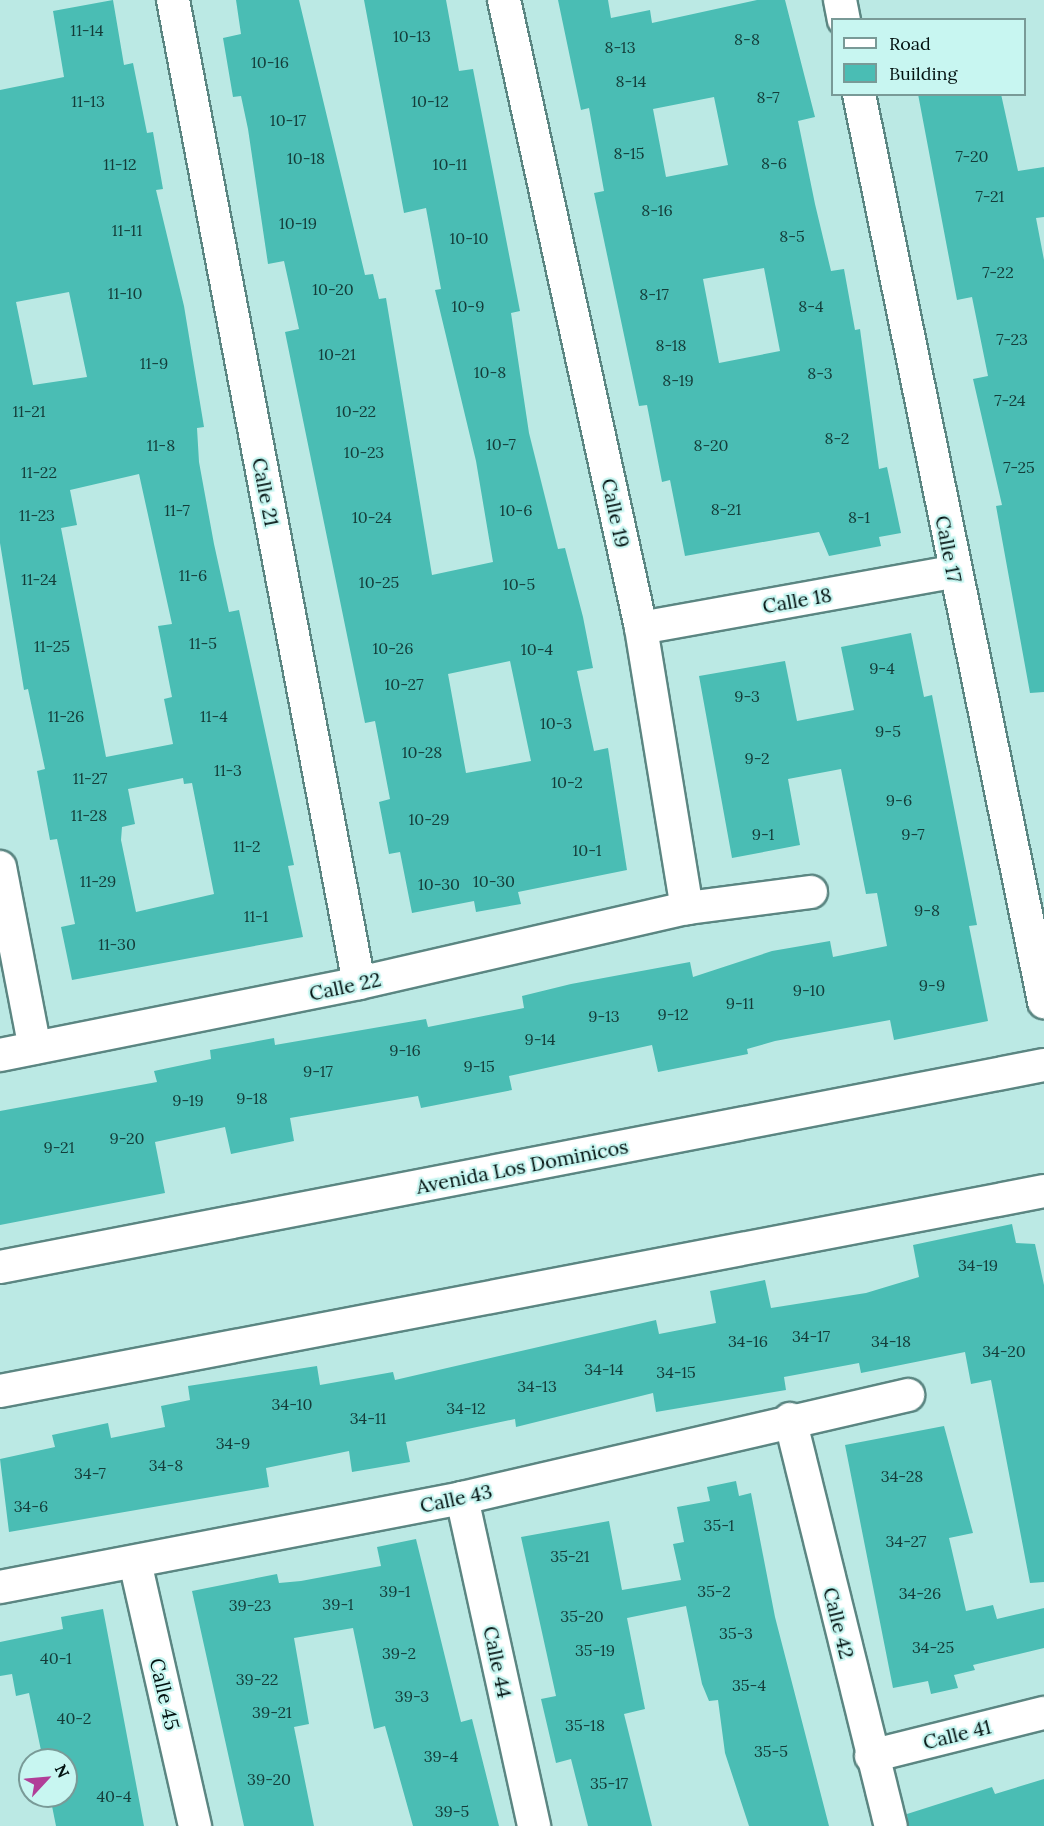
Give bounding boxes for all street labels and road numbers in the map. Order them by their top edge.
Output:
street label: Calle 21 [248,456,284,528]
street label: Calle 19 [597,476,635,550]
street label: Calle 17 [931,513,967,585]
street label: Calle 18 [761,582,833,618]
street label: Calle 22 [307,967,383,1005]
street label: Avenida Los Dominicos [414,1134,630,1198]
street label: Calle 43 [418,1479,494,1517]
street label: Calle 42 [819,1585,859,1661]
street label: Calle 44 [479,1624,517,1700]
street label: Calle 45 [145,1656,185,1732]
street label: Calle 41 [920,1714,994,1754]

